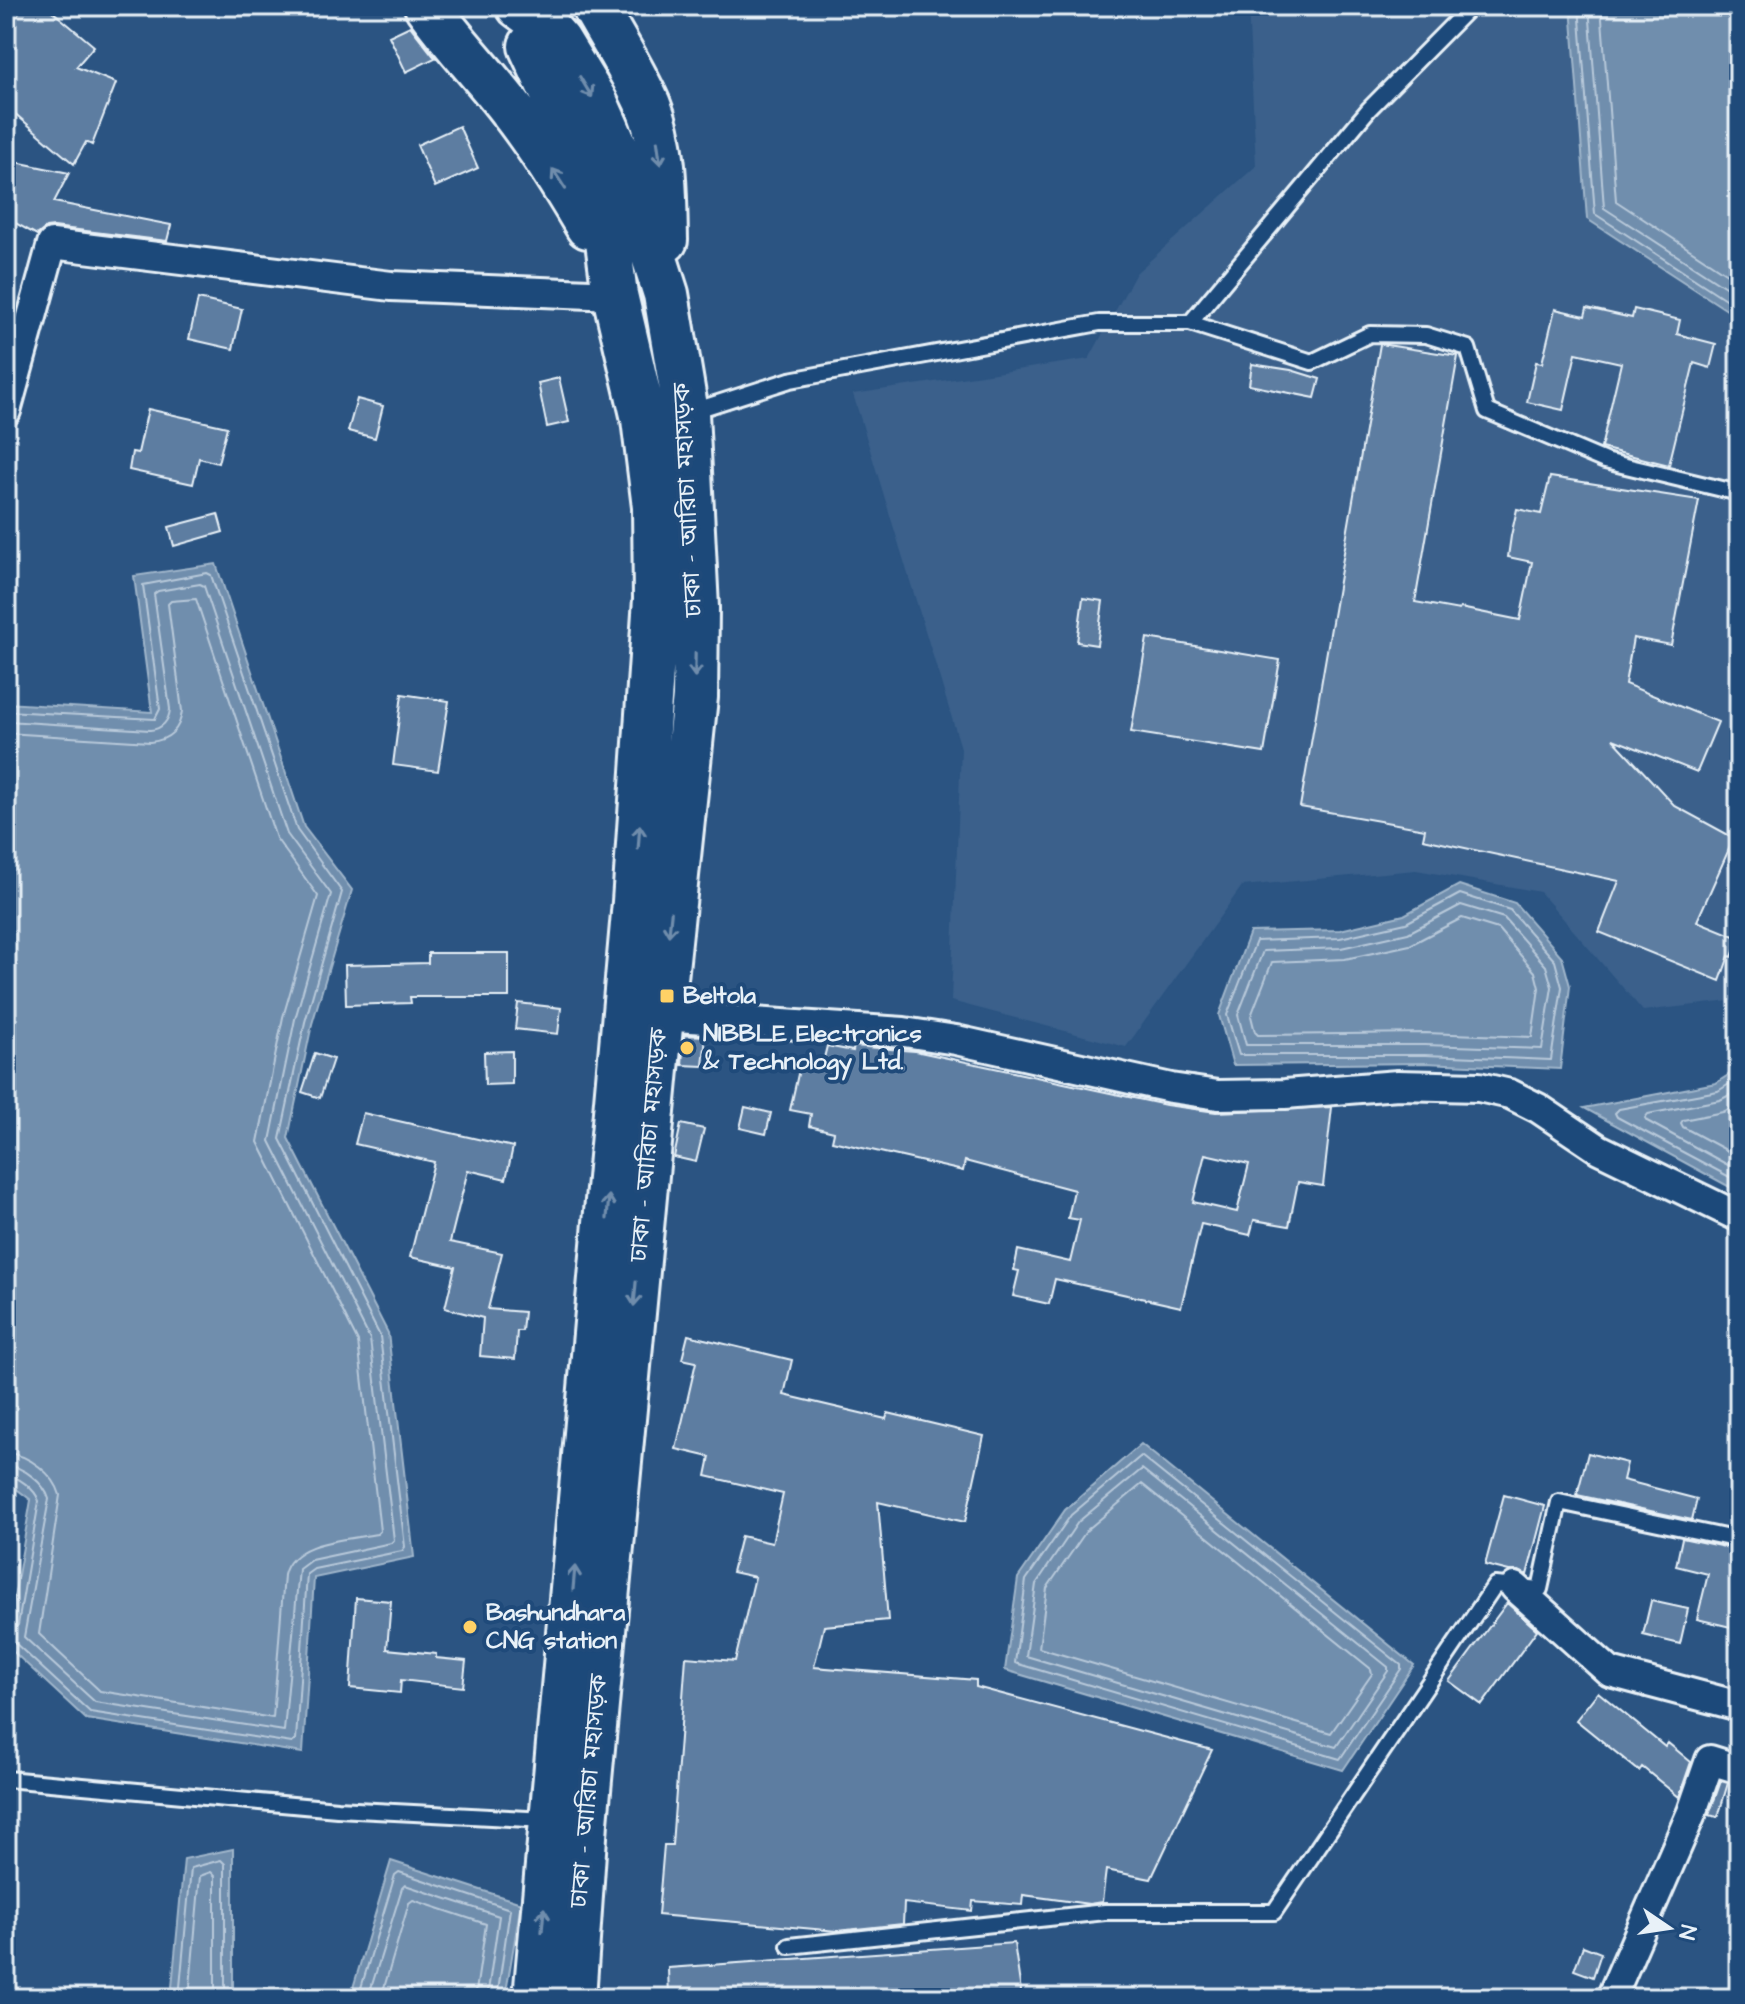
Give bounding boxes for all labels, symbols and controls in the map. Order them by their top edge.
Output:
one-way arrow [578,75,594,98]
one-way arrow [651,139,666,166]
one-way arrow [551,168,567,191]
street label: ঢাকা - আরিচা মহাসড়ক [665,381,711,619]
one-way arrow [688,651,703,678]
one-way arrow [632,824,647,851]
one-way arrow [663,910,678,937]
place label: Beltola [683,979,757,1013]
marker: Beltola [658,987,676,1005]
place label: NIBBLE Electronics & Technology Ltd. [702,1017,922,1081]
street label: ঢাকা - আরিচা মহাসড়ক [622,1026,676,1264]
marker: NIBBLE Electronics & Technology Ltd. [678,1039,696,1057]
one-way arrow [600,1194,615,1221]
one-way arrow [627,1280,642,1307]
one-way arrow [566,1565,581,1592]
place label: Bashundhara CNG station [486,1596,626,1658]
marker: Bashundhara CNG station [461,1618,479,1636]
street label: ঢাকা - আরিচা মহাসড়ক [562,1672,616,1910]
north arrow [1629,1888,1709,1968]
one-way arrow [536,1907,551,1934]
text: N [1670,1922,1704,1943]

